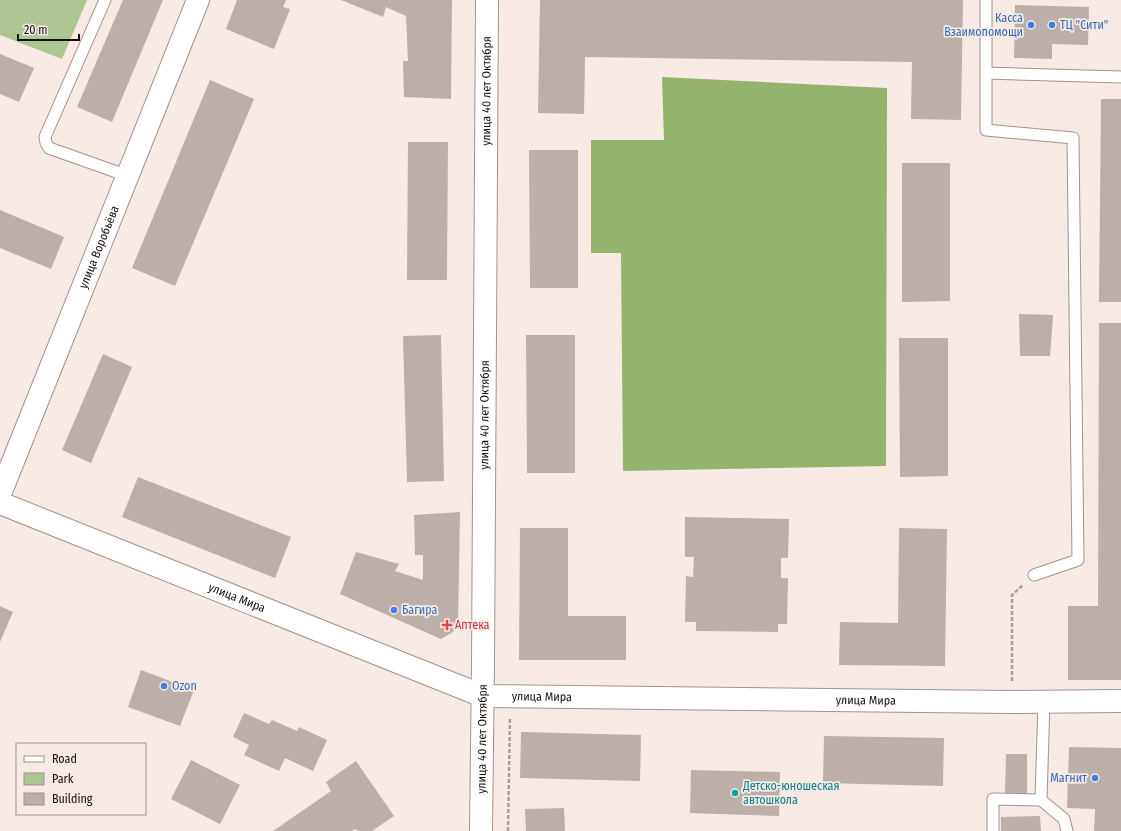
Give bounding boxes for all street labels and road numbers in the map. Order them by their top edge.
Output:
street label: улица 40 лет Октября [479,36,494,146]
street label: улица Воробьёва [76,204,122,291]
street label: улица 40 лет Октября [477,360,492,470]
street label: улица Мира [206,580,267,615]
street label: улица 40 лет Октября [474,684,490,794]
street label: улица Мира [512,689,572,704]
street label: улица Мира [836,693,896,708]

